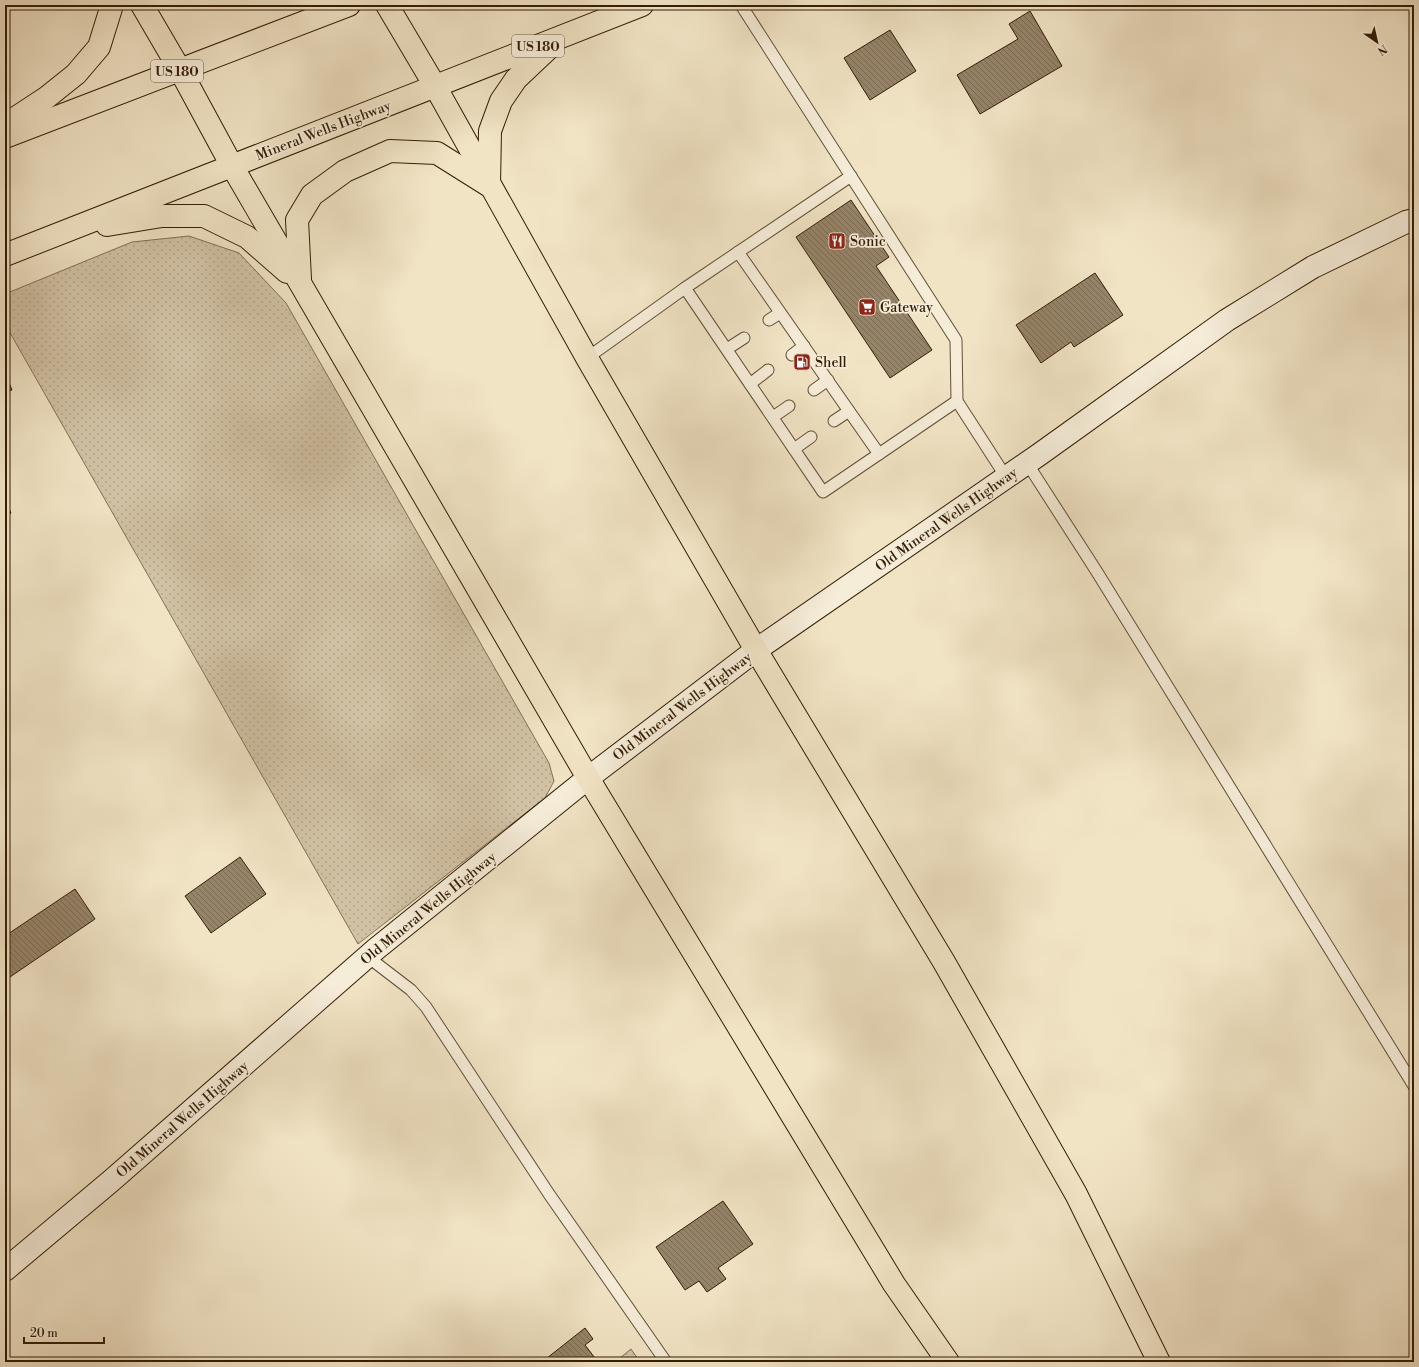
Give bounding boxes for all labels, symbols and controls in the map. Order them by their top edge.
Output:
north arrow [1357,22,1397,62]
road number: US 180 [512,35,564,57]
text: N [1374,41,1390,58]
road number: US 180 [151,60,203,82]
street label: Mineral Wells Highway [253,97,394,165]
restaurant icon: Sonic [827,231,847,251]
place label: Sonic [850,233,886,251]
supermarket icon: Gateway [857,297,877,317]
place label: Gateway [880,299,933,317]
fuel station icon: Shell [792,352,812,372]
place label: Shell [815,354,847,372]
street label: Old Mineral Wells Highway [872,464,1021,576]
street label: Old Mineral Wells Highway [610,648,756,765]
street label: Old Mineral Wells Highway [357,848,500,969]
street label: Old Mineral Wells Highway [113,1057,253,1182]
scale bar [24,1319,104,1345]
text: 20 m [30,1326,58,1341]

